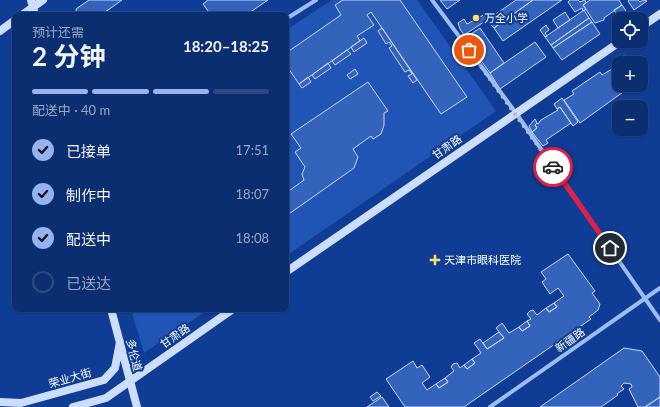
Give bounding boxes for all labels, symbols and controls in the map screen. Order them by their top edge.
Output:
place label: 万全小学 [484,11,528,24]
map controls [612,12,648,136]
button: locate [612,12,648,48]
marker: 万全小学 [471,13,481,23]
text: 预计还需 [32,24,84,40]
pin [452,33,486,67]
text: 18:20–18:25 [183,37,269,55]
icon: bag [458,39,480,61]
text: 2 分钟 [32,40,105,72]
button: + [612,56,648,92]
button: − [612,100,648,136]
text: 配送中 · 40 m [32,102,110,118]
street label: 甘肃路 [429,132,464,161]
icon: check [32,139,54,161]
text: 已接单 [66,142,111,160]
text: 17:51 [236,142,269,158]
courier [533,147,573,187]
icon: car [542,156,564,178]
icon: check [32,183,54,205]
text: 制作中 [66,186,111,204]
text: 18:07 [236,186,269,202]
icon: check [32,227,54,249]
text: 配送中 [66,230,111,248]
text: 18:08 [236,230,269,246]
pin [593,231,627,265]
icon: home [599,237,621,259]
place label: 天津市眼科医院 [444,253,521,266]
marker: 天津市眼科医院 [429,254,441,266]
text: 已送达 [66,274,111,292]
street label: 甘肃路 [157,321,192,350]
street label: 新疆路 [552,325,587,354]
street label: 多伦道 [124,337,145,372]
street label: 荣业大街 [47,365,93,390]

